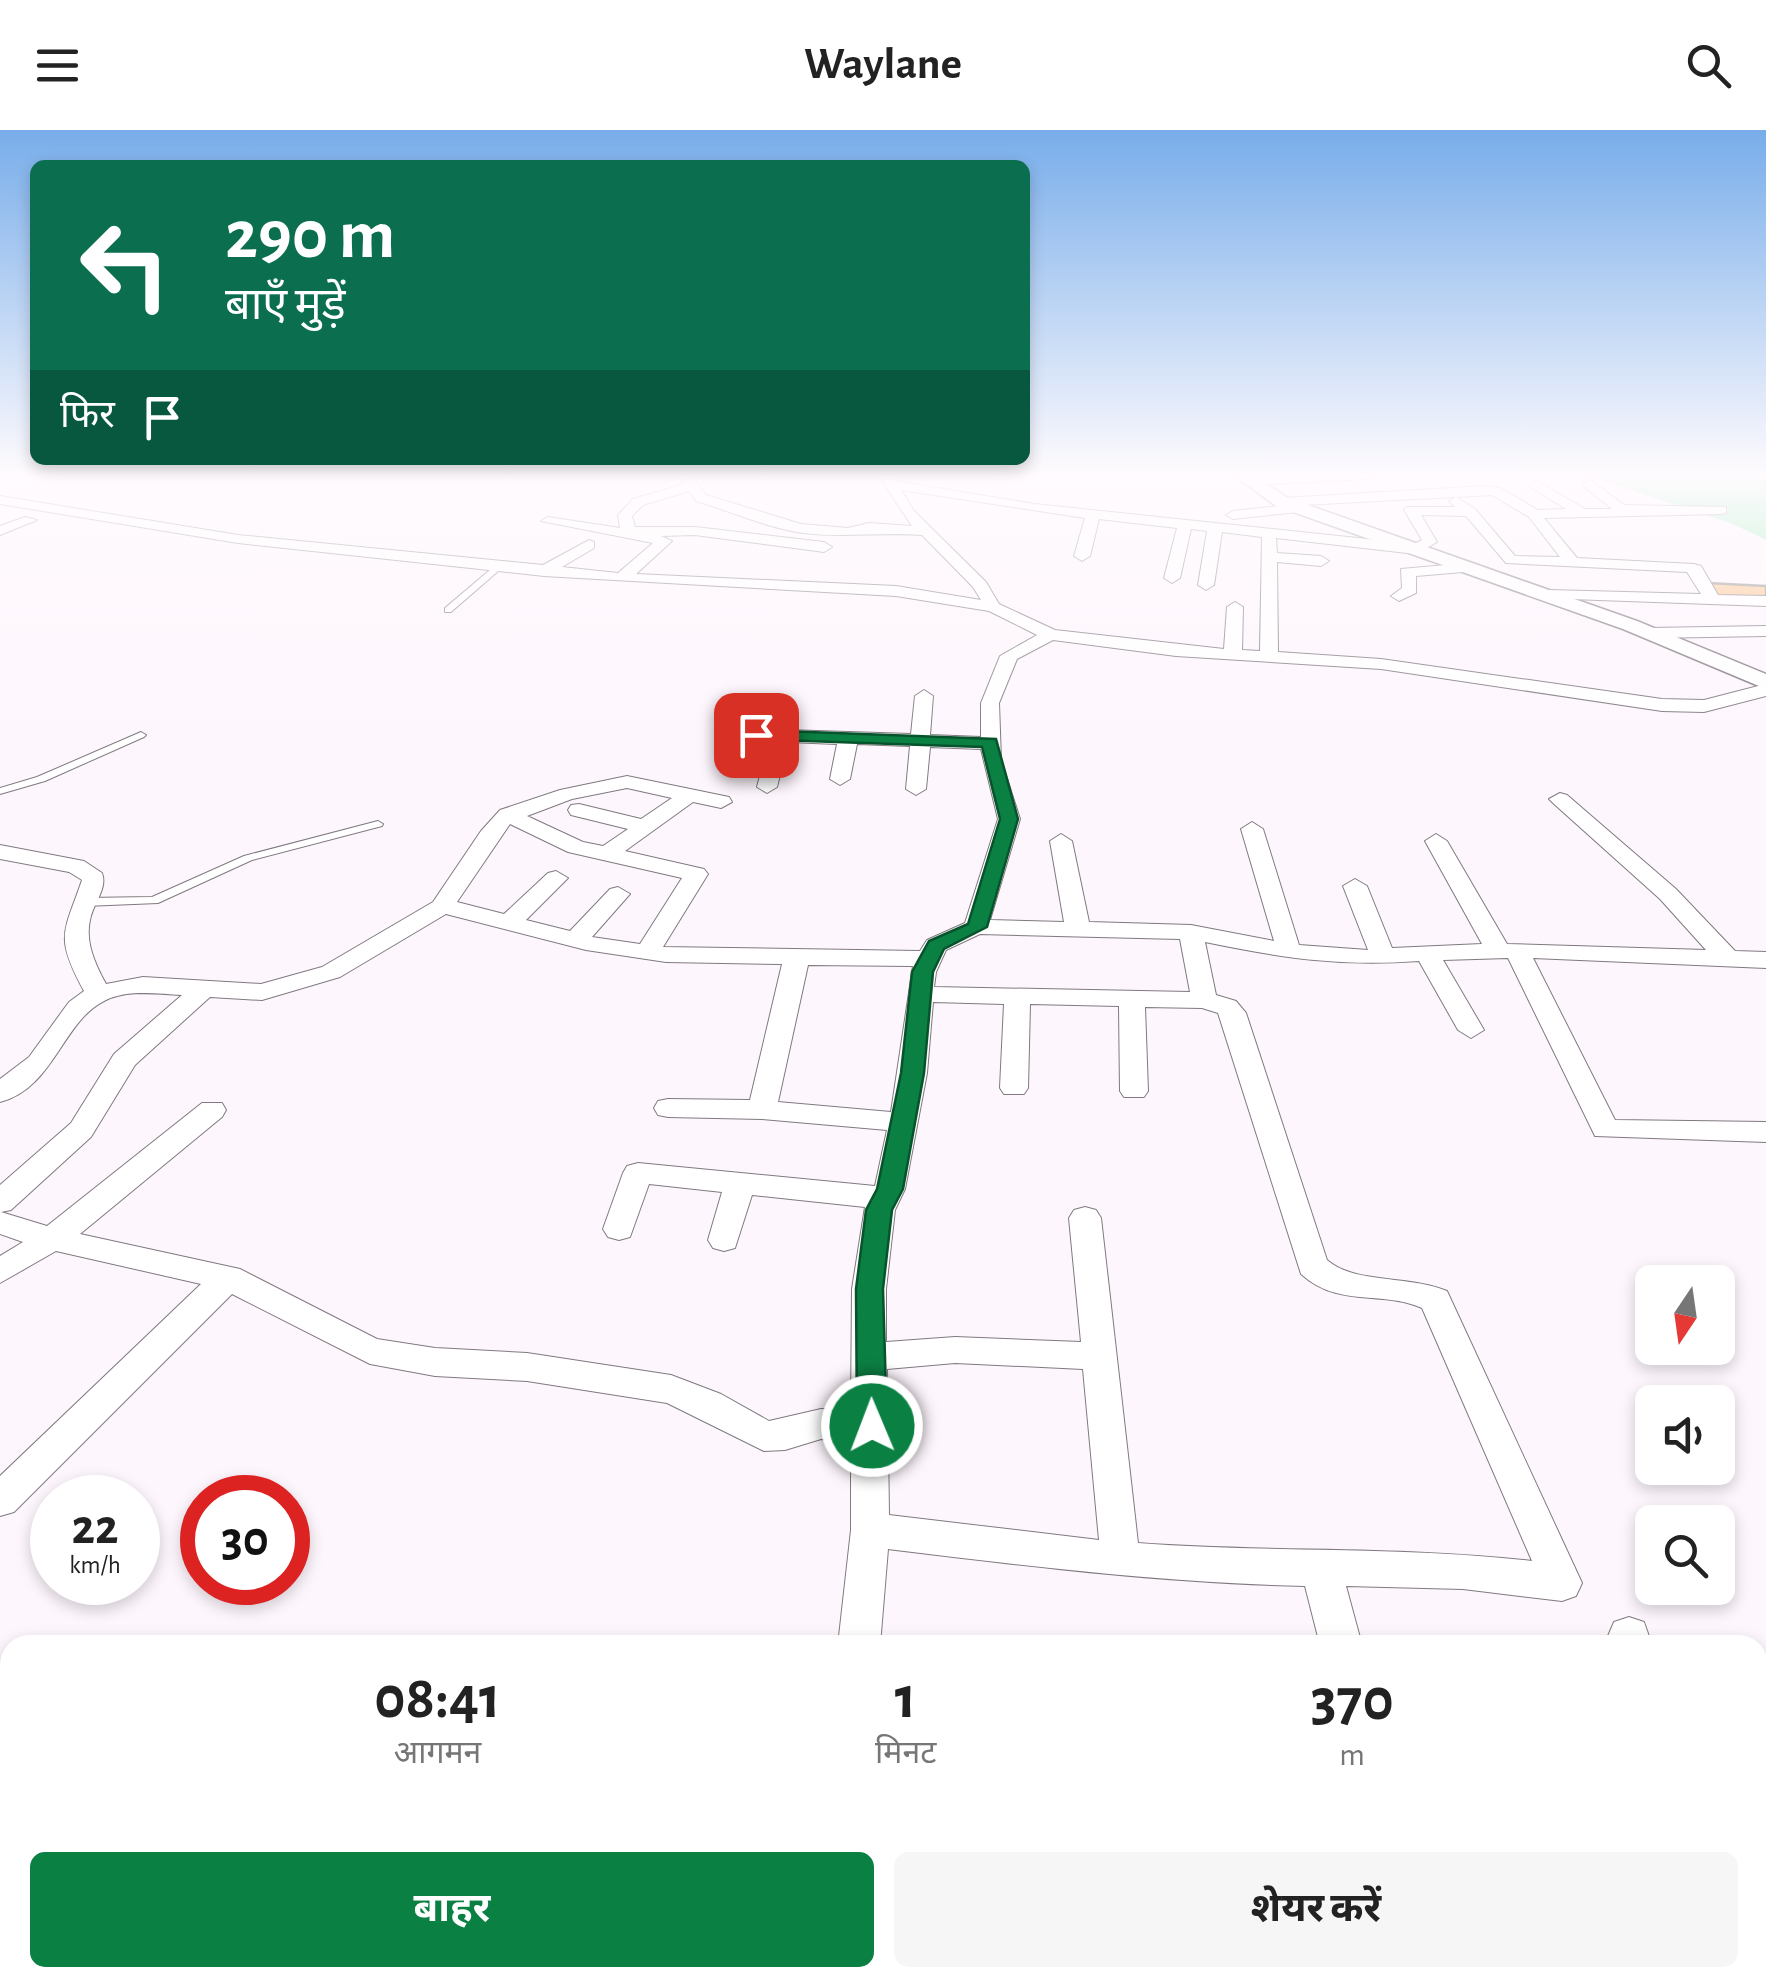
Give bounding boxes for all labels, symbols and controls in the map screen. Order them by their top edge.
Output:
icon: menu [30,38,85,93]
icon: search [1681,38,1736,93]
text: Waylane [804,42,962,87]
icon: left [60,200,190,330]
text: 290 m [225,201,395,271]
text: बाएँ मुड़ें [225,283,346,328]
icon: arrive [135,390,190,445]
text: फिर [60,397,115,435]
pin [714,693,799,778]
icon: arrive [729,708,784,763]
north arrow [1635,1265,1735,1365]
map controls [1635,1265,1735,1605]
position arrow [820,1374,924,1478]
button: sound [1635,1385,1735,1485]
speed limit sign: 30 [180,1475,310,1605]
text: 22 [71,1503,119,1553]
button: search [1635,1505,1735,1605]
text: km/h [69,1553,121,1578]
text: 08:41 [374,1669,501,1729]
text: 1 [895,1669,916,1729]
text: 370 [1311,1671,1394,1731]
text: आगमन [394,1737,481,1769]
text: मिनट [875,1737,936,1769]
text: m [1339,1739,1365,1771]
button: बाहर [30,1852,874,1967]
button: शेयर करें [894,1852,1738,1967]

